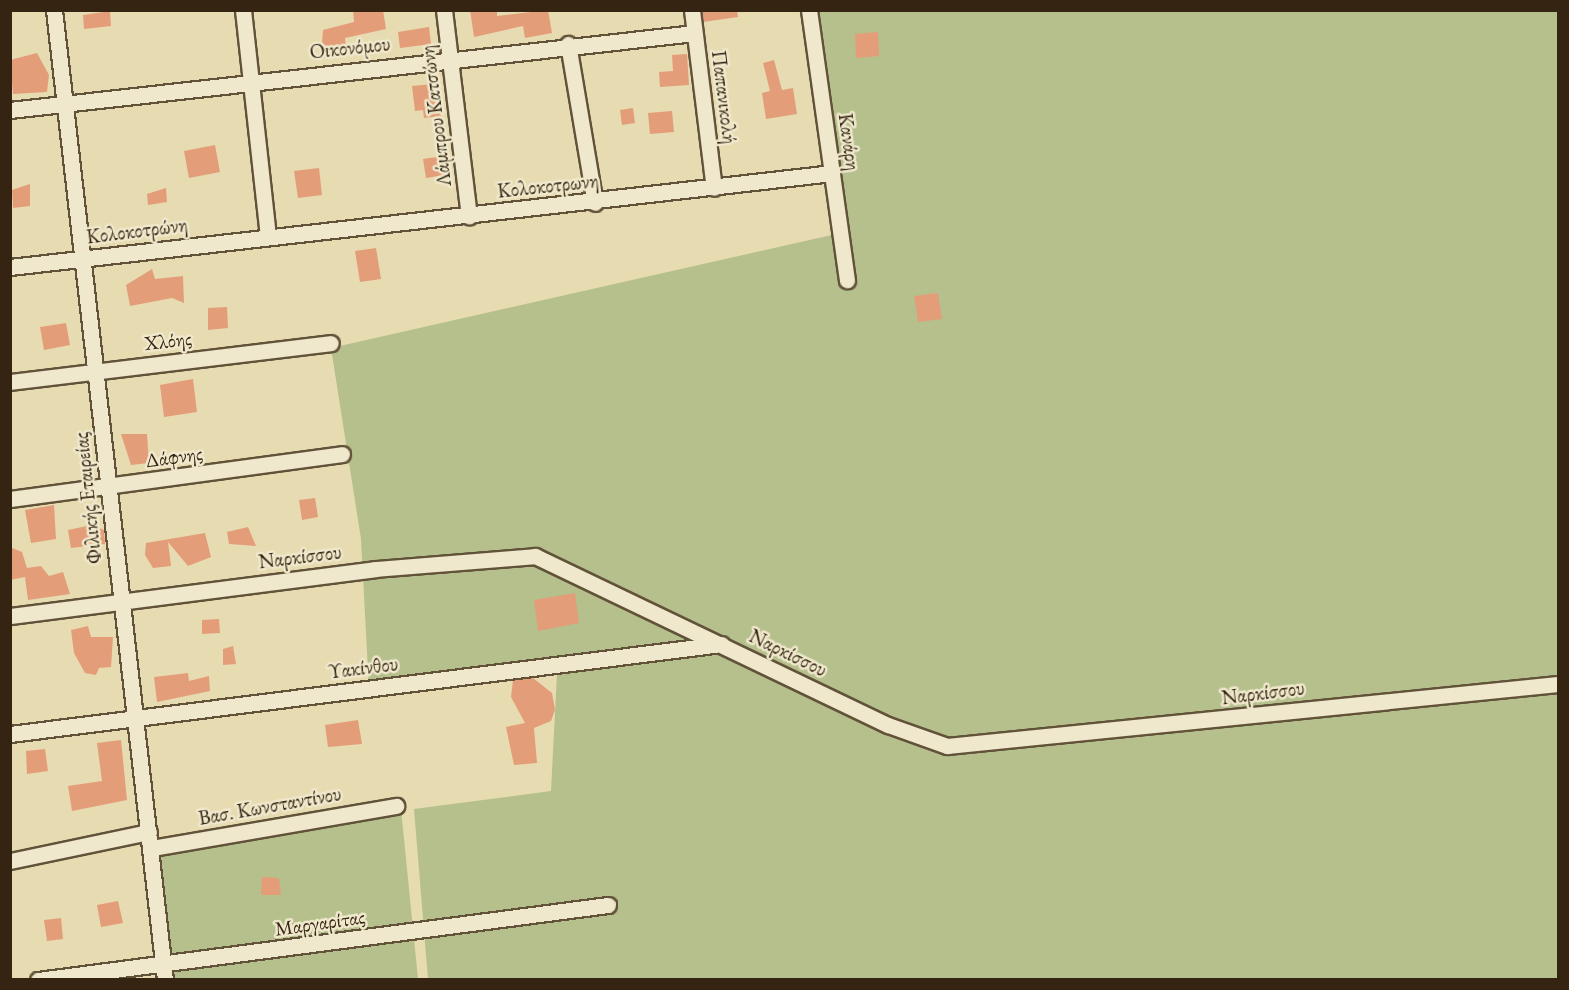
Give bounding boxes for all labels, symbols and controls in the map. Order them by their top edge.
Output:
street label: Οικονόμου [309,32,391,64]
street label: Λάμπρου Κατσώνη [415,44,457,188]
street label: Παπανικολή [706,49,742,145]
street label: Κανάρη [833,112,865,172]
street label: Κολοκοτρωνη [496,169,600,203]
street label: Κολοκοτρώνη [85,213,189,249]
street label: Χλόης [143,326,193,356]
street label: Φιλικής Εταιρείας [69,431,107,565]
street label: Δάφνης [144,441,204,473]
street label: Ναρκίσσου [257,540,343,574]
street label: Ναρκίσσου [745,624,831,682]
street label: Υακίνθου [327,652,399,684]
street label: Ναρκίσσου [1220,676,1306,710]
street label: Βασ. Κωνσταντίνου [197,782,343,830]
street label: Μαργαρίτας [273,905,367,941]

